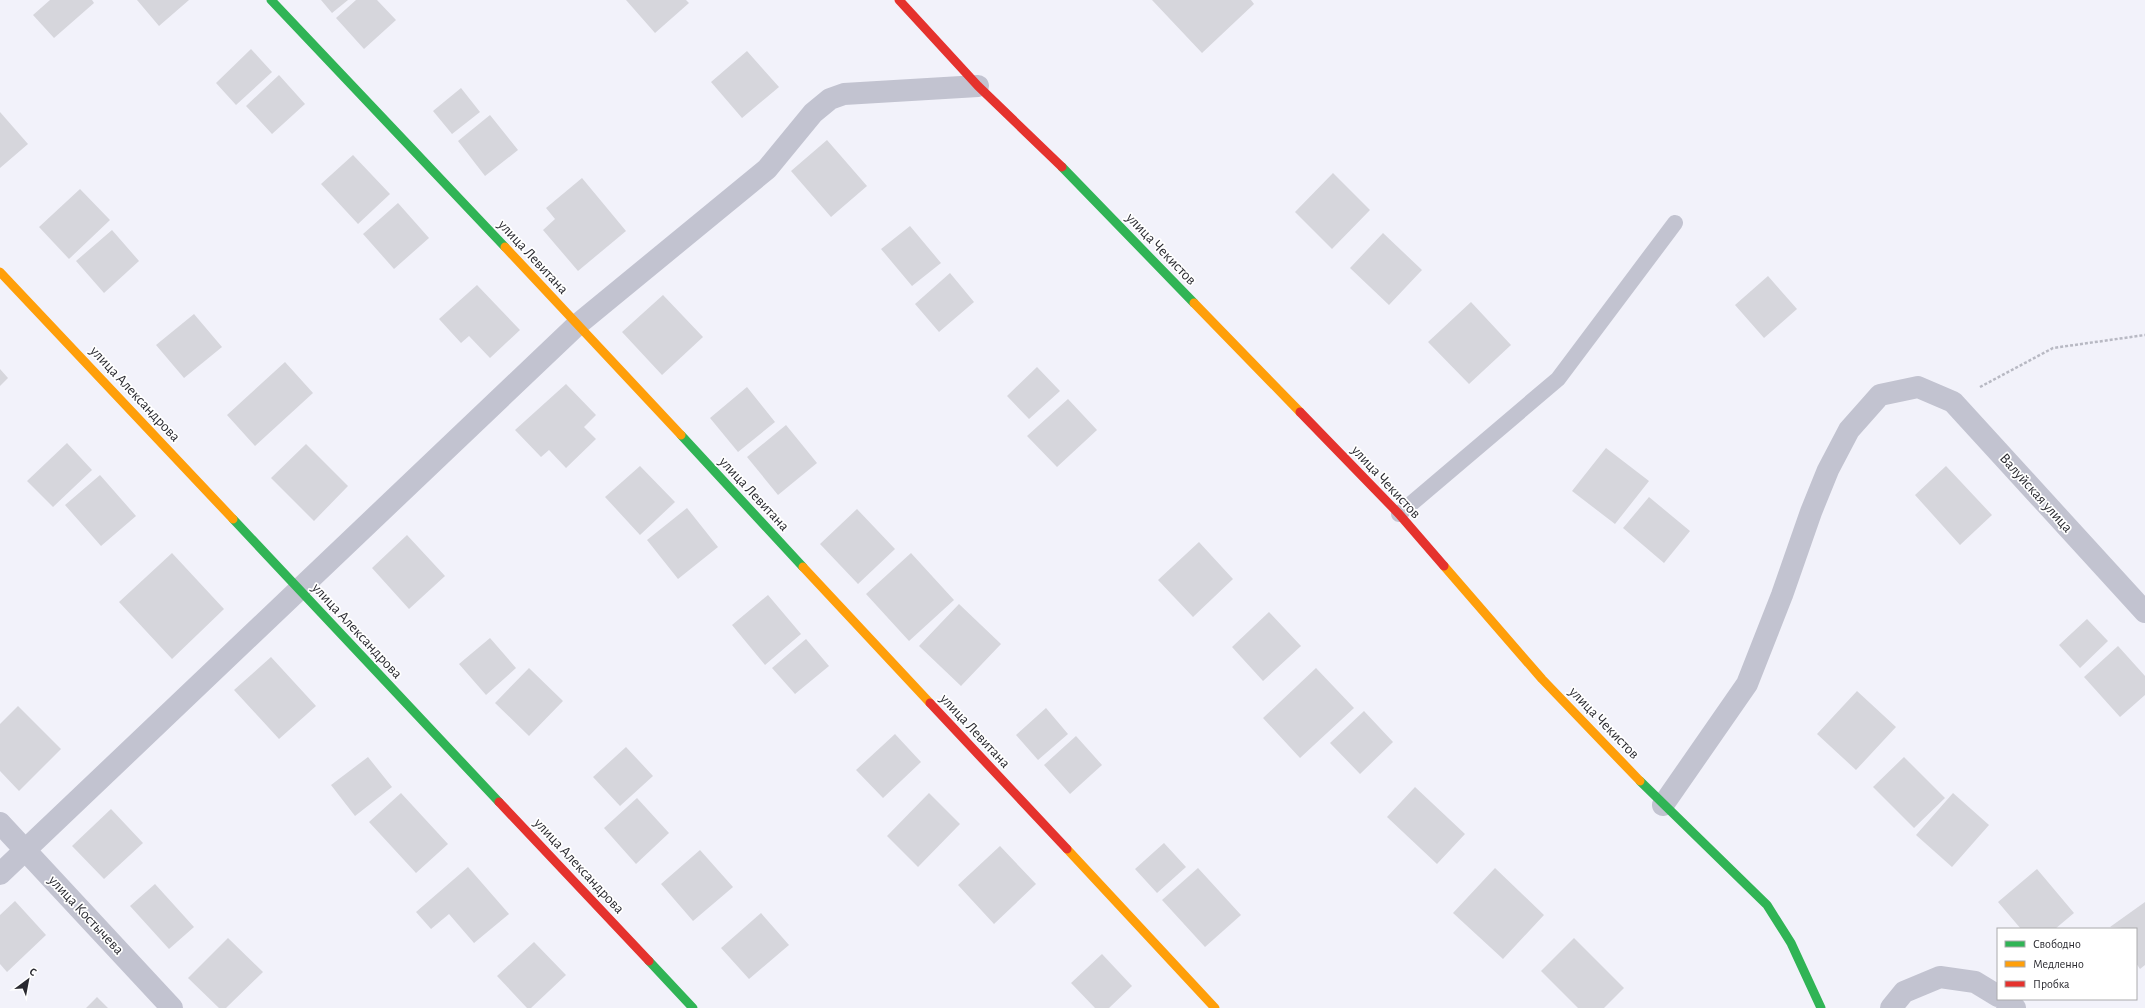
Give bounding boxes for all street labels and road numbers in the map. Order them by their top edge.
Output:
street label: улица Чекистов [1122,209,1199,288]
street label: улица Левитана [494,216,571,297]
street label: улица Александрова [86,343,183,445]
street label: улица Чекистов [1348,442,1424,521]
street label: Валуйская улица [1997,451,2075,536]
street label: улица Левитана [715,453,792,534]
street label: улица Александрова [308,580,405,682]
street label: улица Чекистов [1565,683,1642,762]
street label: улица Левитана [936,690,1013,771]
street label: улица Александрова [530,815,627,917]
street label: улица Костычева [45,872,126,958]

